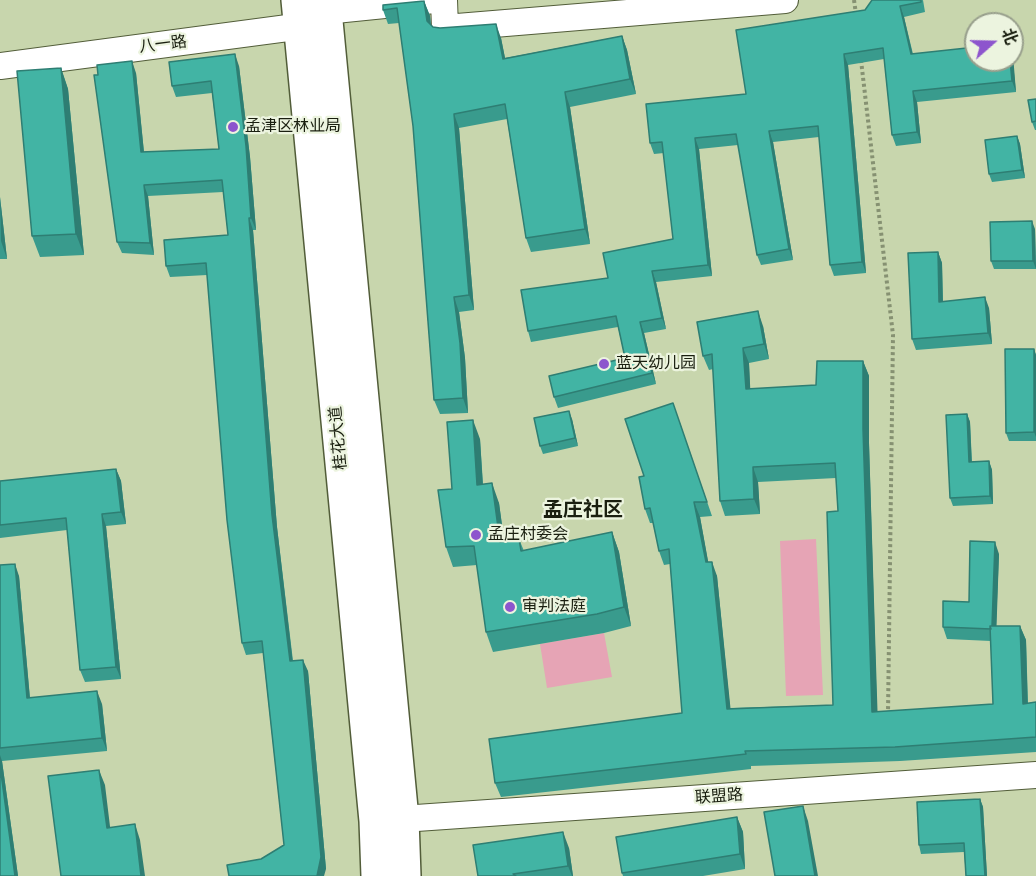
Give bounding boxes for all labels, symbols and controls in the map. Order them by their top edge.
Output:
north arrow [964,12,1024,72]
text: 北 [998,26,1021,47]
street label: 八一路 [138,33,188,57]
place label: 孟津区林业局 [245,117,341,137]
marker: 孟津区林业局 [226,120,240,134]
place label: 蓝天幼儿园 [616,354,696,374]
marker: 蓝天幼儿园 [597,357,611,371]
street label: 桂花大道 [327,405,351,471]
district label: 孟庄社区 [543,499,623,523]
place label: 孟庄村委会 [488,525,568,545]
marker: 孟庄村委会 [469,528,483,542]
place label: 审判法庭 [522,597,586,617]
marker: 审判法庭 [503,600,517,614]
street label: 联盟路 [694,786,744,808]

